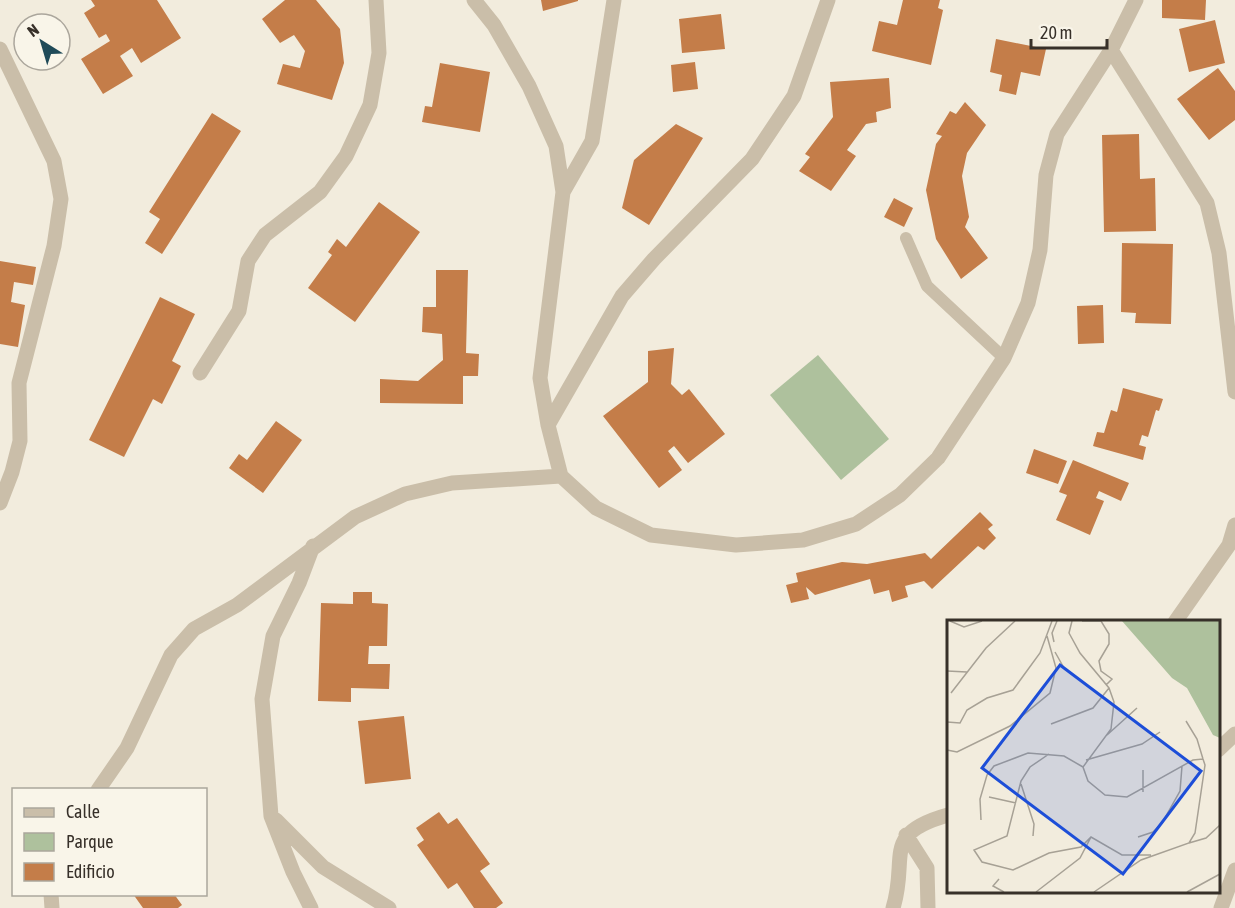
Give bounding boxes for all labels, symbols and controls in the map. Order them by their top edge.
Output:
north arrow [12,12,72,72]
scale bar [1031,12,1108,50]
text: N [24,20,42,40]
text: 20 m [1040,22,1072,43]
inset map [947,620,1220,893]
legend [12,788,207,896]
text: Calle [66,801,100,822]
text: Parque [66,831,114,852]
text: Edificio [66,861,115,882]

